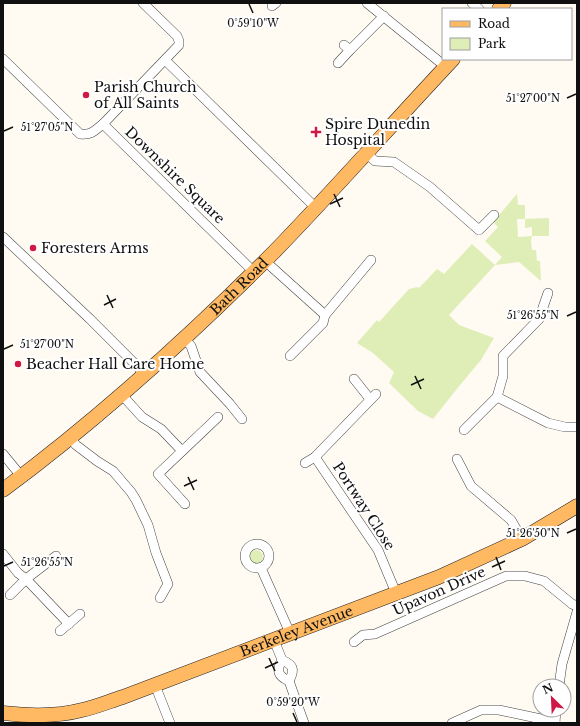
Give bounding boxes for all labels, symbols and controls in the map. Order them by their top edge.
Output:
legend [442,8,572,60]
text: Road [478,16,510,31]
text: 0°59'10"W [227,17,279,30]
text: Park [478,36,506,51]
place label: Parish Church of All Saints [94,78,197,112]
marker: Parish Church of All Saints [81,90,91,100]
text: 51°27'00"N [506,92,560,105]
place label: Spire Dunedin Hospital [325,115,430,149]
text: 51°27'05"N [21,121,73,134]
street label: Downshire Square [121,123,229,227]
marker: Spire Dunedin Hospital [310,126,322,138]
place label: Foresters Arms [41,239,149,257]
marker: Foresters Arms [28,243,38,253]
street label: Bath Road [206,253,273,319]
text: 51°26'55"N [507,309,559,322]
text: 51°27'00"N [20,338,74,351]
place label: Beacher Hall Care Home [26,355,204,373]
marker: Beacher Hall Care Home [13,359,23,369]
street label: Portway Close [329,459,399,553]
text: 51°26'50"N [506,527,560,540]
text: 51°26'55"N [21,556,73,569]
street label: Upavon Drive [390,562,488,620]
street label: Berkeley Avenue [237,602,355,661]
north arrow [532,678,572,718]
text: N [540,680,556,697]
text: 0°59'20"W [266,696,320,709]

